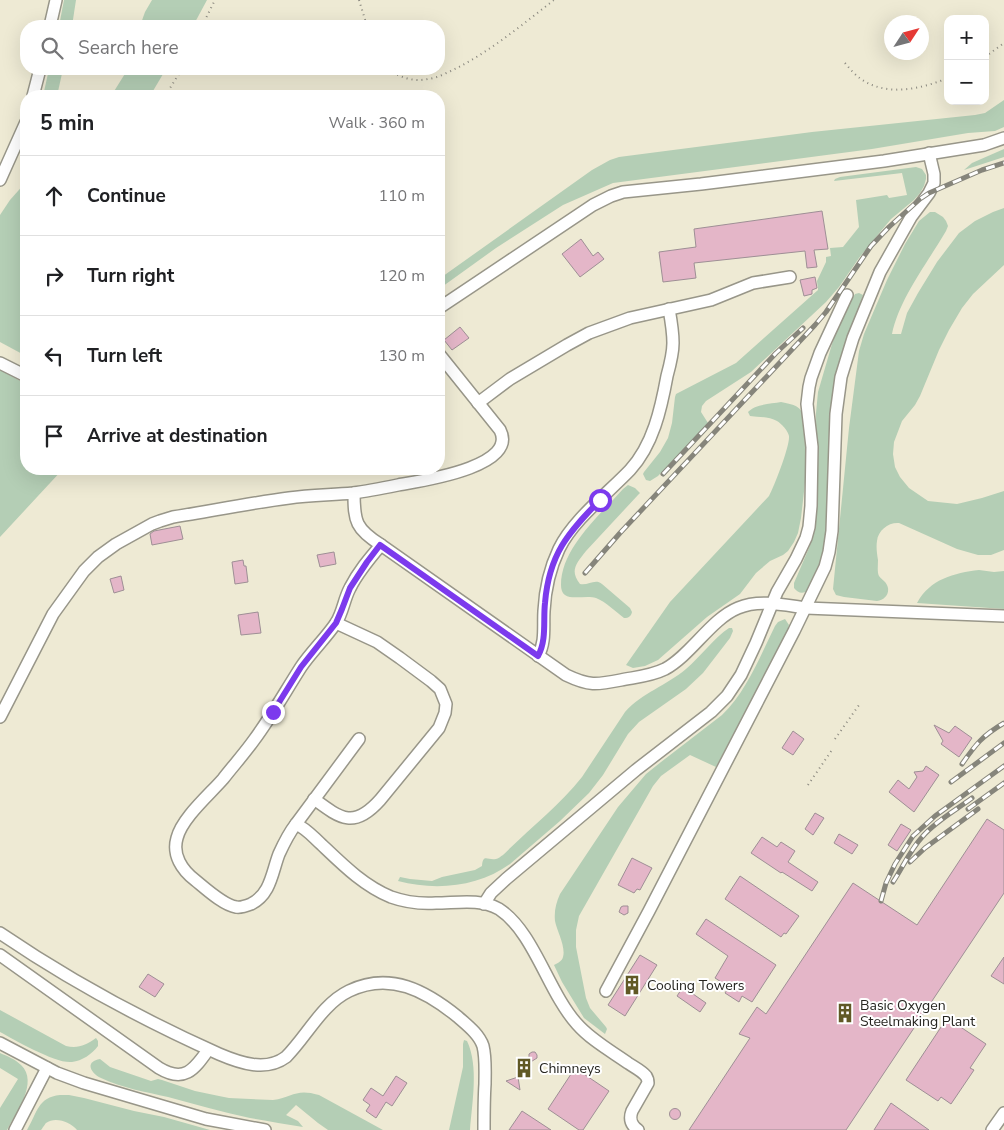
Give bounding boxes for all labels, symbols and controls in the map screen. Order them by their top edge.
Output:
north arrow [884,15,929,60]
map controls [944,15,989,105]
button: + [944,15,989,60]
search box [20,20,445,75]
icon: search [38,34,66,62]
text: Search here [78,35,179,61]
button: − [944,60,989,105]
text: 5 min [40,109,94,137]
text: Walk · 360 m [329,112,425,134]
icon: ahead [40,182,68,210]
text: Continue [87,183,166,209]
text: 110 m [378,185,425,207]
icon: right [40,262,68,290]
text: Turn right [87,263,174,289]
text: 120 m [378,265,425,287]
icon: left [40,342,68,370]
text: Turn left [87,343,162,369]
text: 130 m [378,345,425,367]
icon: arrive [40,422,68,450]
text: Arrive at destination [87,423,268,449]
route start [589,489,612,512]
route end [262,701,285,724]
building icon: Cooling Towers [621,974,643,996]
place label: Cooling Towers [647,976,745,995]
place label: Basic Oxygen Steelmaking Plant [860,996,975,1031]
building icon: Basic Oxygen Steelmaking Plant [834,1002,856,1024]
building icon: Chimneys [513,1057,535,1079]
place label: Chimneys [539,1059,601,1078]

